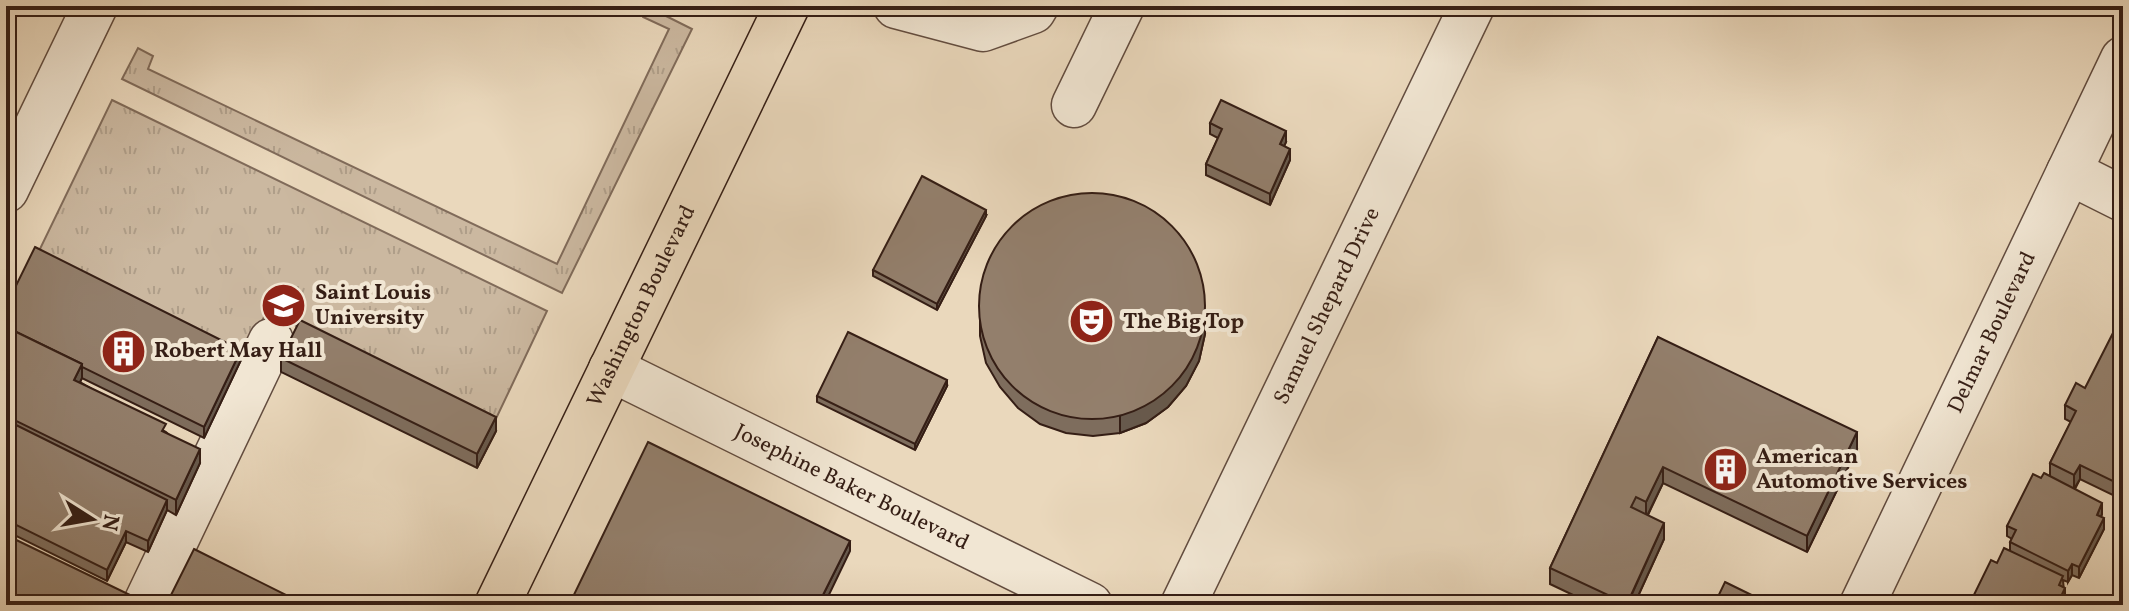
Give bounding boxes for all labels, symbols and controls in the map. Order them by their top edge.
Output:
street label: Washington Boulevard [580,200,704,412]
street label: Samuel Shepard Drive [1266,202,1388,410]
street label: Delmar Boulevard [1940,246,2044,419]
place label: Saint Louis University [315,278,431,334]
school or university icon: Saint Louis University [260,282,308,330]
theatre icon: The Big Top [1068,298,1116,346]
place label: The Big Top [1123,307,1244,338]
building icon: Robert May Hall [99,327,147,375]
place label: Robert May Hall [154,336,322,367]
street label: Josephine Baker Boulevard [729,416,974,558]
place label: American Automotive Services [1756,442,1967,498]
building icon: American Automotive Services [1701,446,1749,494]
north arrow [52,479,132,559]
text: N [92,512,126,533]

